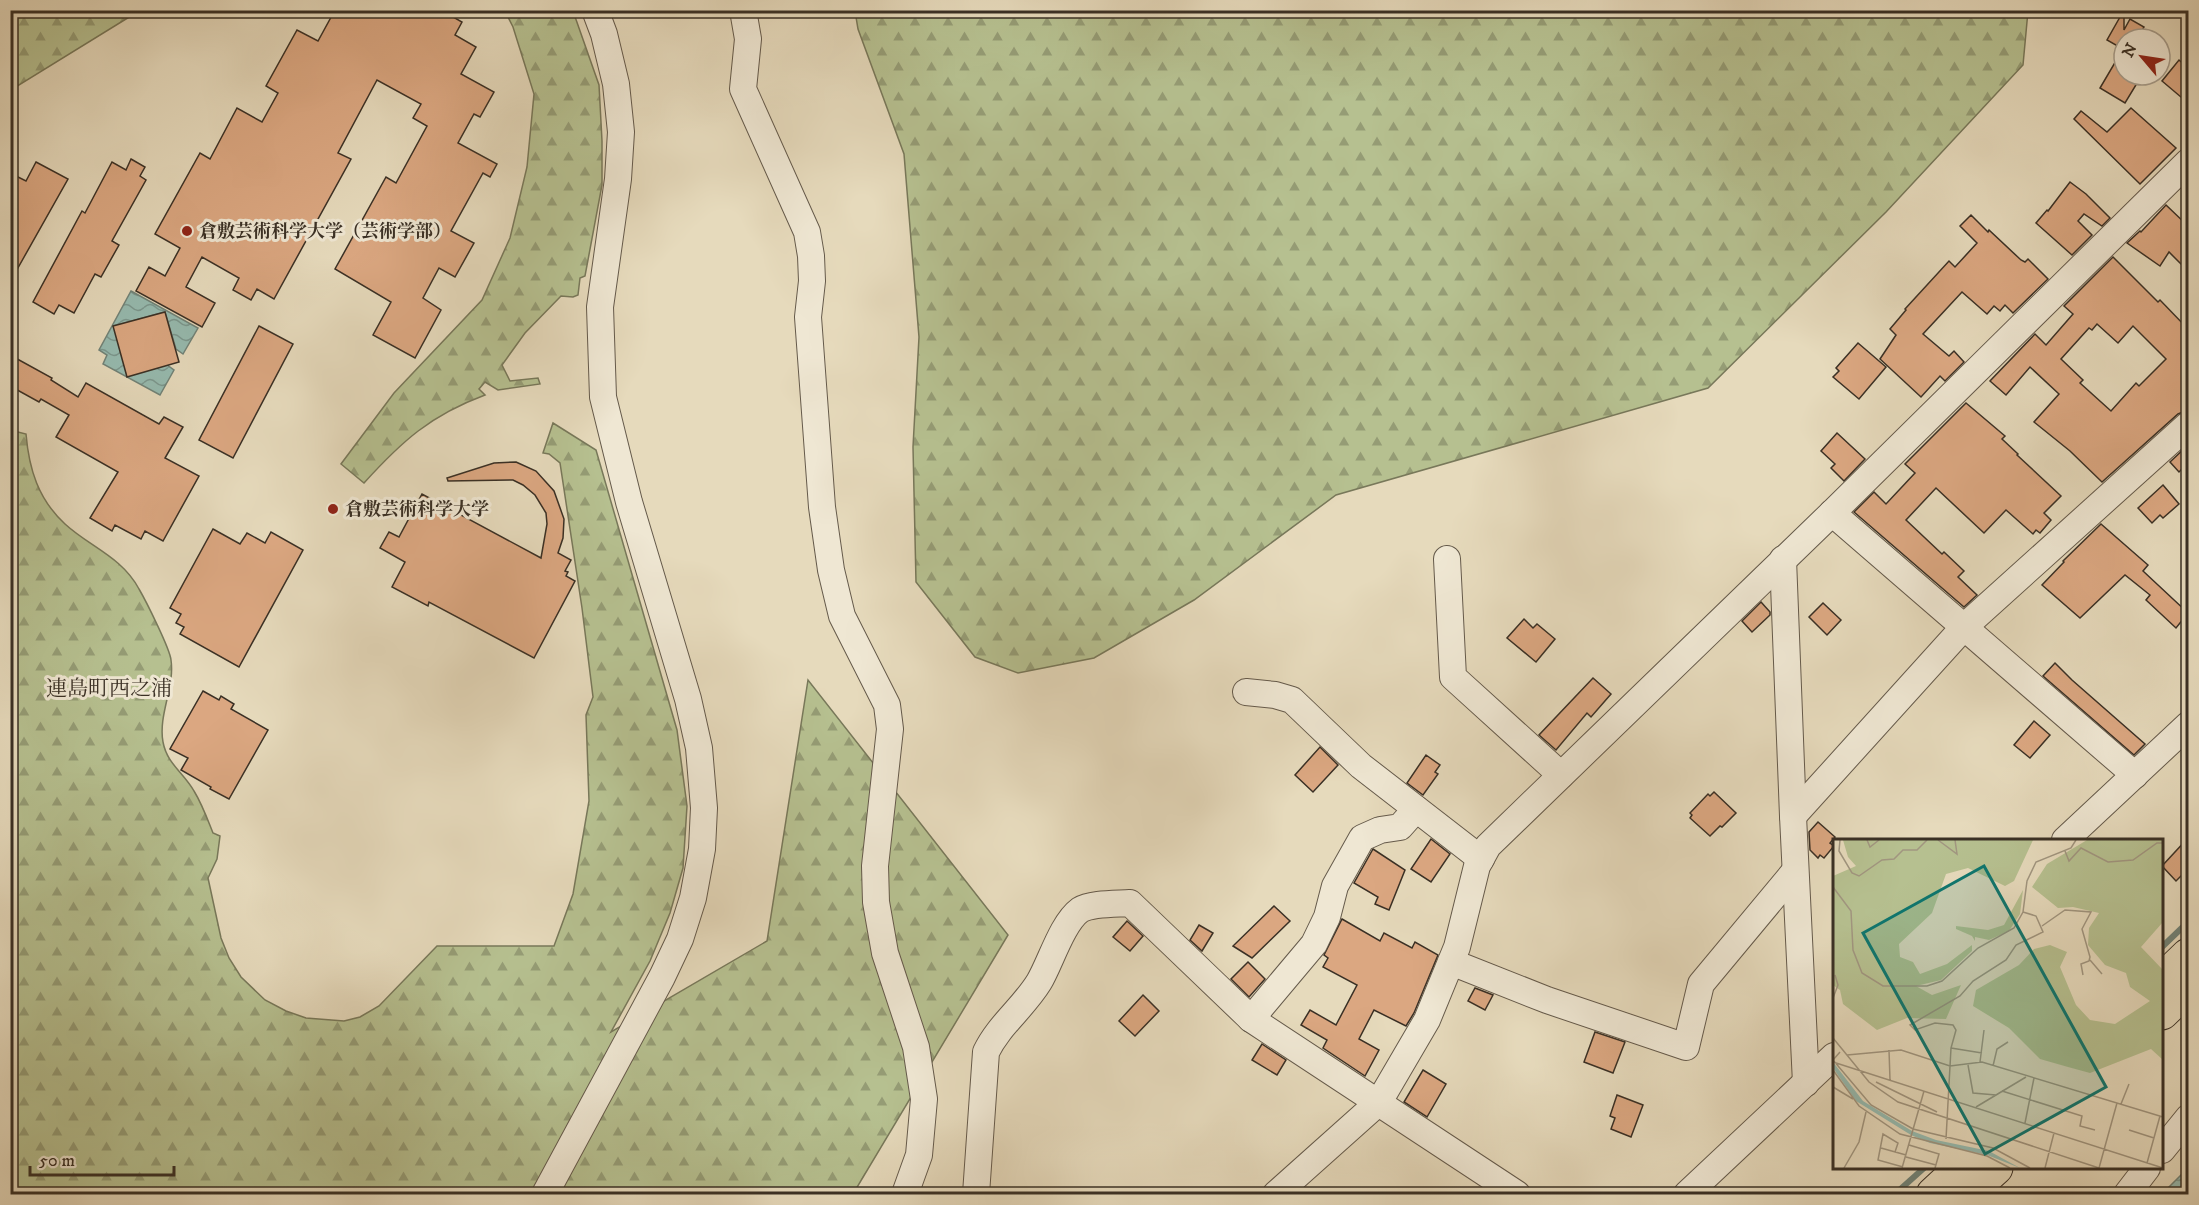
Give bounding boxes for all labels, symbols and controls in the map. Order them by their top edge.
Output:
north arrow [2112,27,2172,87]
text: N [2118,40,2142,61]
place label: 倉敷芸術科学大学（芸術学部） [199,221,451,243]
marker: 倉敷芸術科学大学（芸術学部） [180,224,194,238]
place label: 倉敷芸術科学大学 [345,499,489,521]
marker: 倉敷芸術科学大学 [326,502,340,516]
district label: 連島町西之浦 [46,676,172,702]
inset map [1833,839,2163,1169]
scale bar [30,1139,174,1177]
text: 50 m [39,1150,75,1172]

